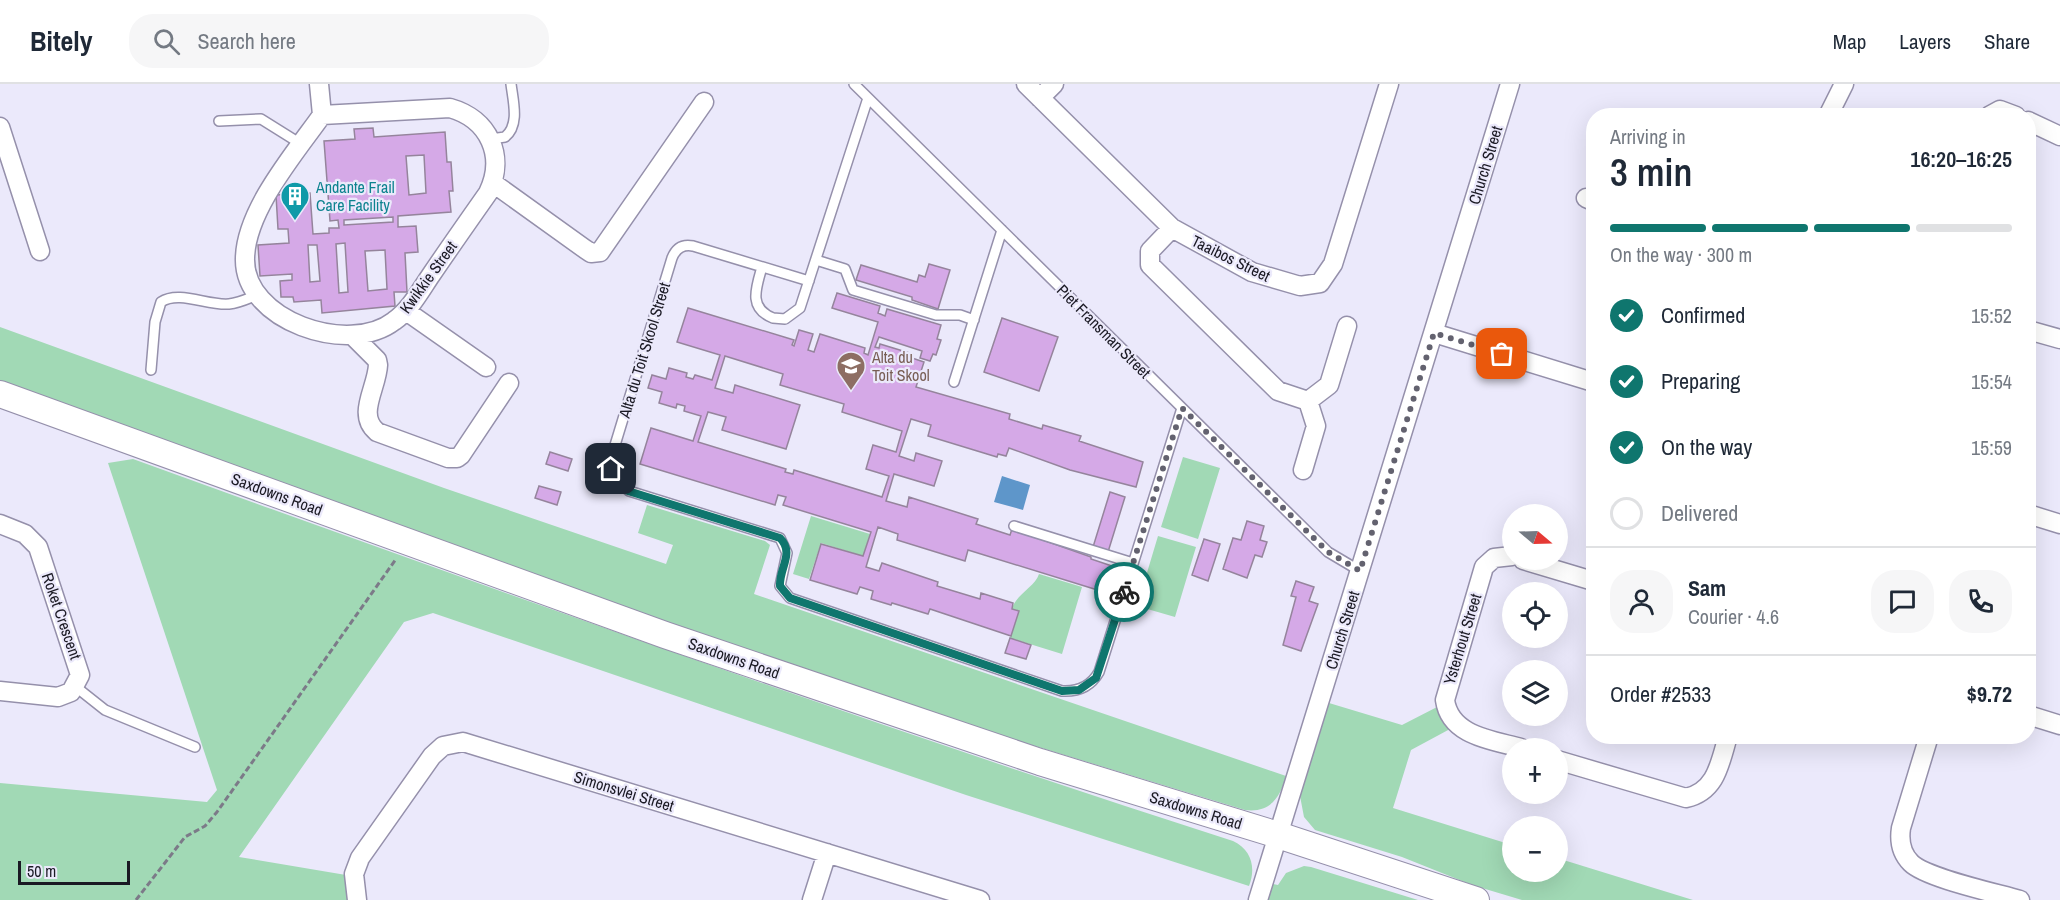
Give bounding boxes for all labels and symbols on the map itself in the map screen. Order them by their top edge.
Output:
street label: Church Street [1463,123,1507,207]
place label: Andante Frail Care Facility [315,176,395,216]
building icon: Andante Frail Care Facility [279,180,311,222]
street label: Taaibos Street [1188,230,1274,287]
street label: Kwikkie Street [394,236,462,318]
street label: Alta du Toit Skool Street [613,279,675,421]
street label: Piet Fransman Street [1052,279,1156,383]
pin [1476,328,1527,379]
place label: Alta du Toit Skool [871,346,930,386]
school or university icon: Alta du Toit Skool [835,350,867,392]
pin [585,443,636,494]
street label: Saxdowns Road [228,467,326,521]
north arrow [1502,504,1568,570]
courier [1094,562,1154,622]
street label: Roket Crescent [37,570,87,663]
street label: Church Street [1320,588,1364,672]
street label: Ysterhout Street [1438,591,1486,687]
street label: Saxdowns Road [685,632,783,684]
street label: Simonsvlei Street [571,765,677,817]
street label: Saxdowns Road [1147,786,1245,834]
scale bar [18,858,130,886]

